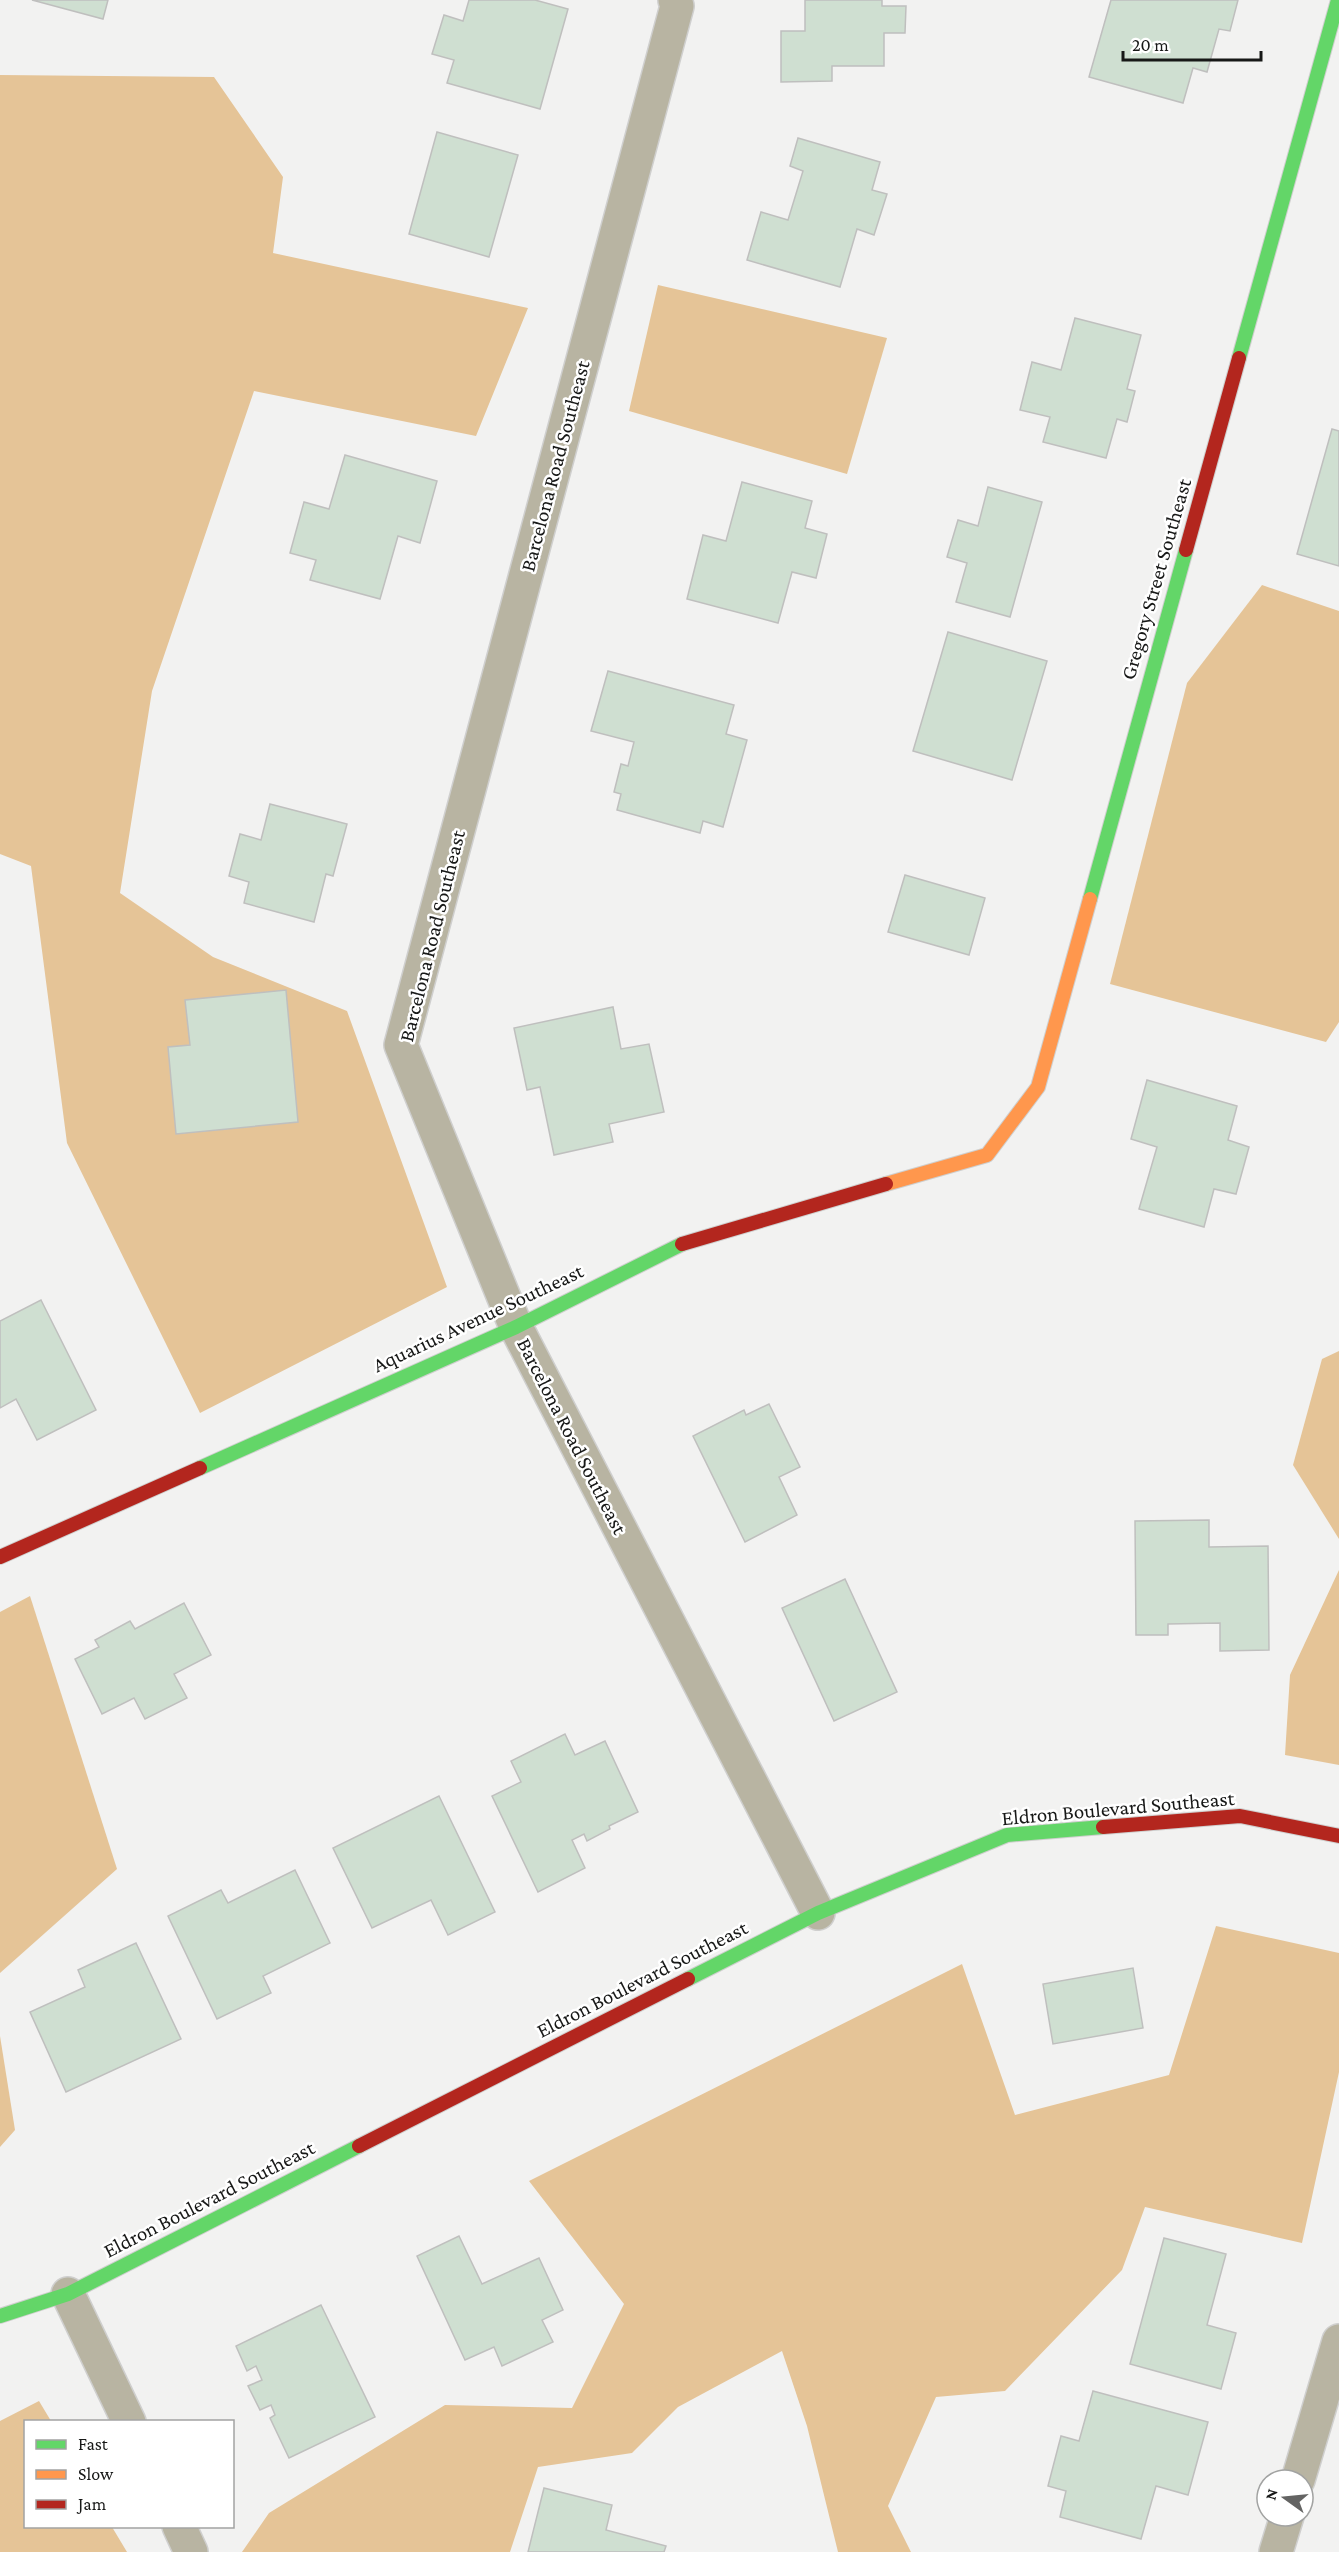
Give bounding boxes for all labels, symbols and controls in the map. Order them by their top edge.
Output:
scale bar [1123,24,1261,62]
text: 20 m [1132,35,1169,55]
street label: Barcelona Road Southeast [515,357,595,574]
street label: Gregory Street Southeast [1116,475,1196,682]
street label: Barcelona Road Southeast [394,827,470,1044]
street label: Aquarius Avenue Southeast [369,1258,588,1377]
street label: Barcelona Road Southeast [512,1334,632,1539]
street label: Eldron Boulevard Southeast [1001,1786,1236,1830]
street label: Eldron Boulevard Southeast [533,1915,752,2043]
street label: Eldron Boulevard Southeast [100,2135,319,2263]
legend [24,2420,234,2528]
text: Fast [78,2434,109,2454]
text: Slow [78,2464,114,2484]
north arrow [1255,2468,1315,2528]
text: N [1261,2487,1281,2502]
text: Jam [76,2494,107,2514]

